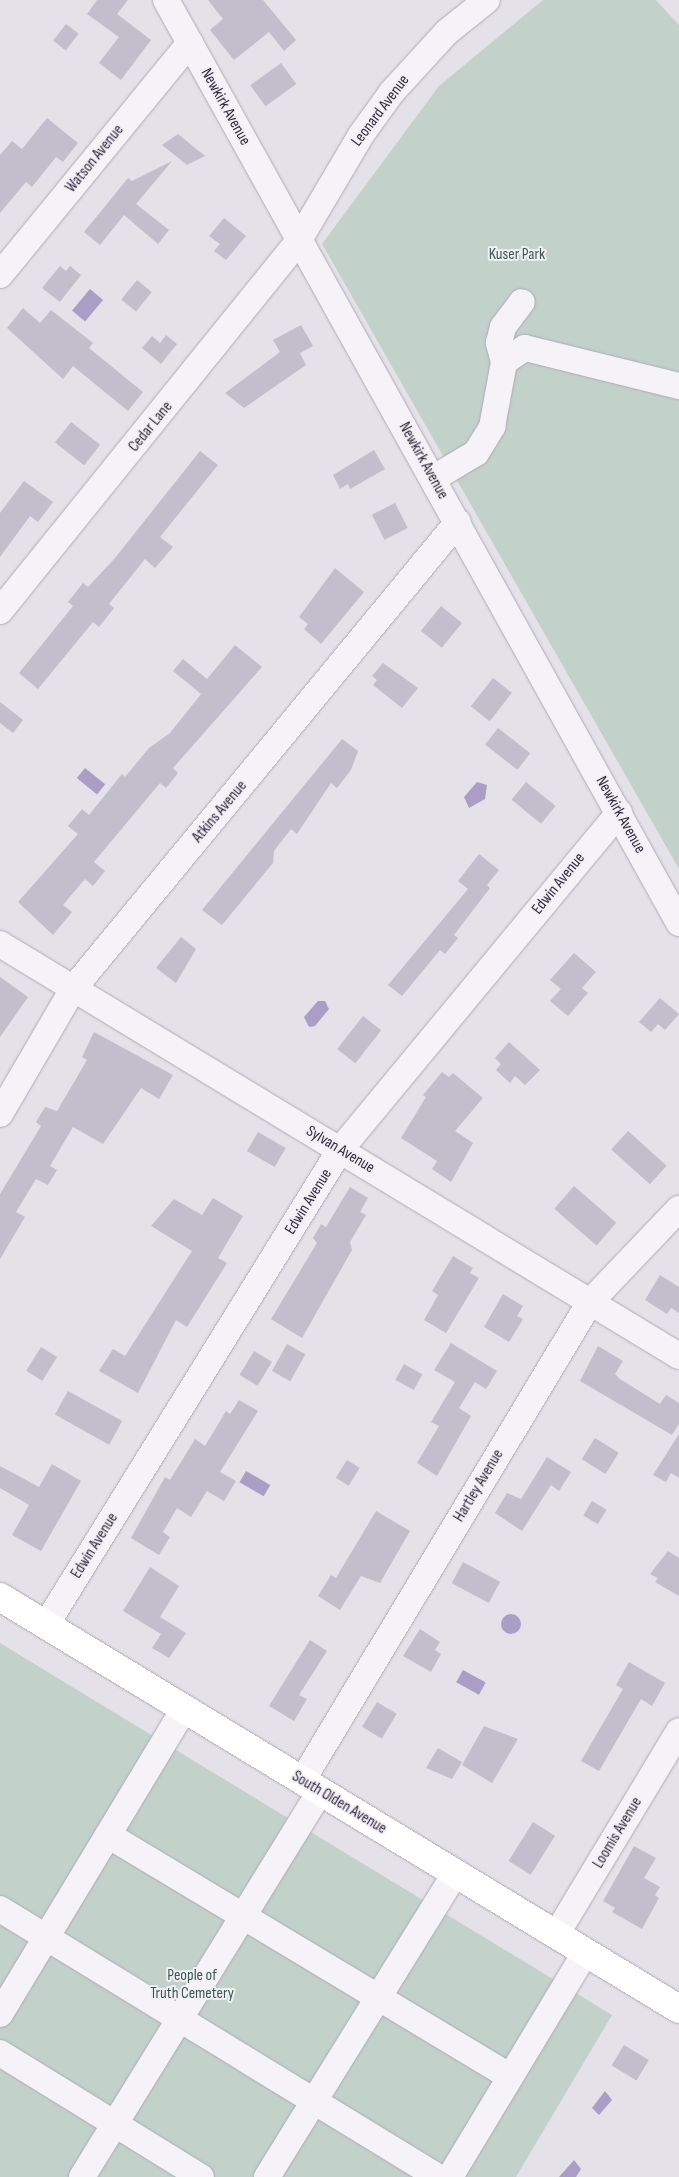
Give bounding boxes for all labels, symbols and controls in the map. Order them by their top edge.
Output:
street label: Newkirk Avenue [196,65,254,149]
street label: Leonard Avenue [348,71,414,151]
street label: Watson Avenue [62,121,128,197]
park label: Kuser Park [489,245,545,265]
street label: Cedar Lane [125,398,177,456]
street label: Newkirk Avenue [394,419,452,503]
street label: Newkirk Avenue [591,773,649,857]
street label: Atkins Avenue [189,777,251,847]
street label: Edwin Avenue [528,849,590,919]
street label: Sylvan Avenue [302,1122,378,1178]
street label: Edwin Avenue [281,1166,337,1238]
street label: Hartley Avenue [450,1446,508,1526]
street label: Edwin Avenue [67,1510,123,1582]
street label: South Olden Avenue [288,1767,390,1839]
street label: Loomis Avenue [589,1794,647,1872]
park label: People of Truth Cemetery [150,1966,234,2004]

